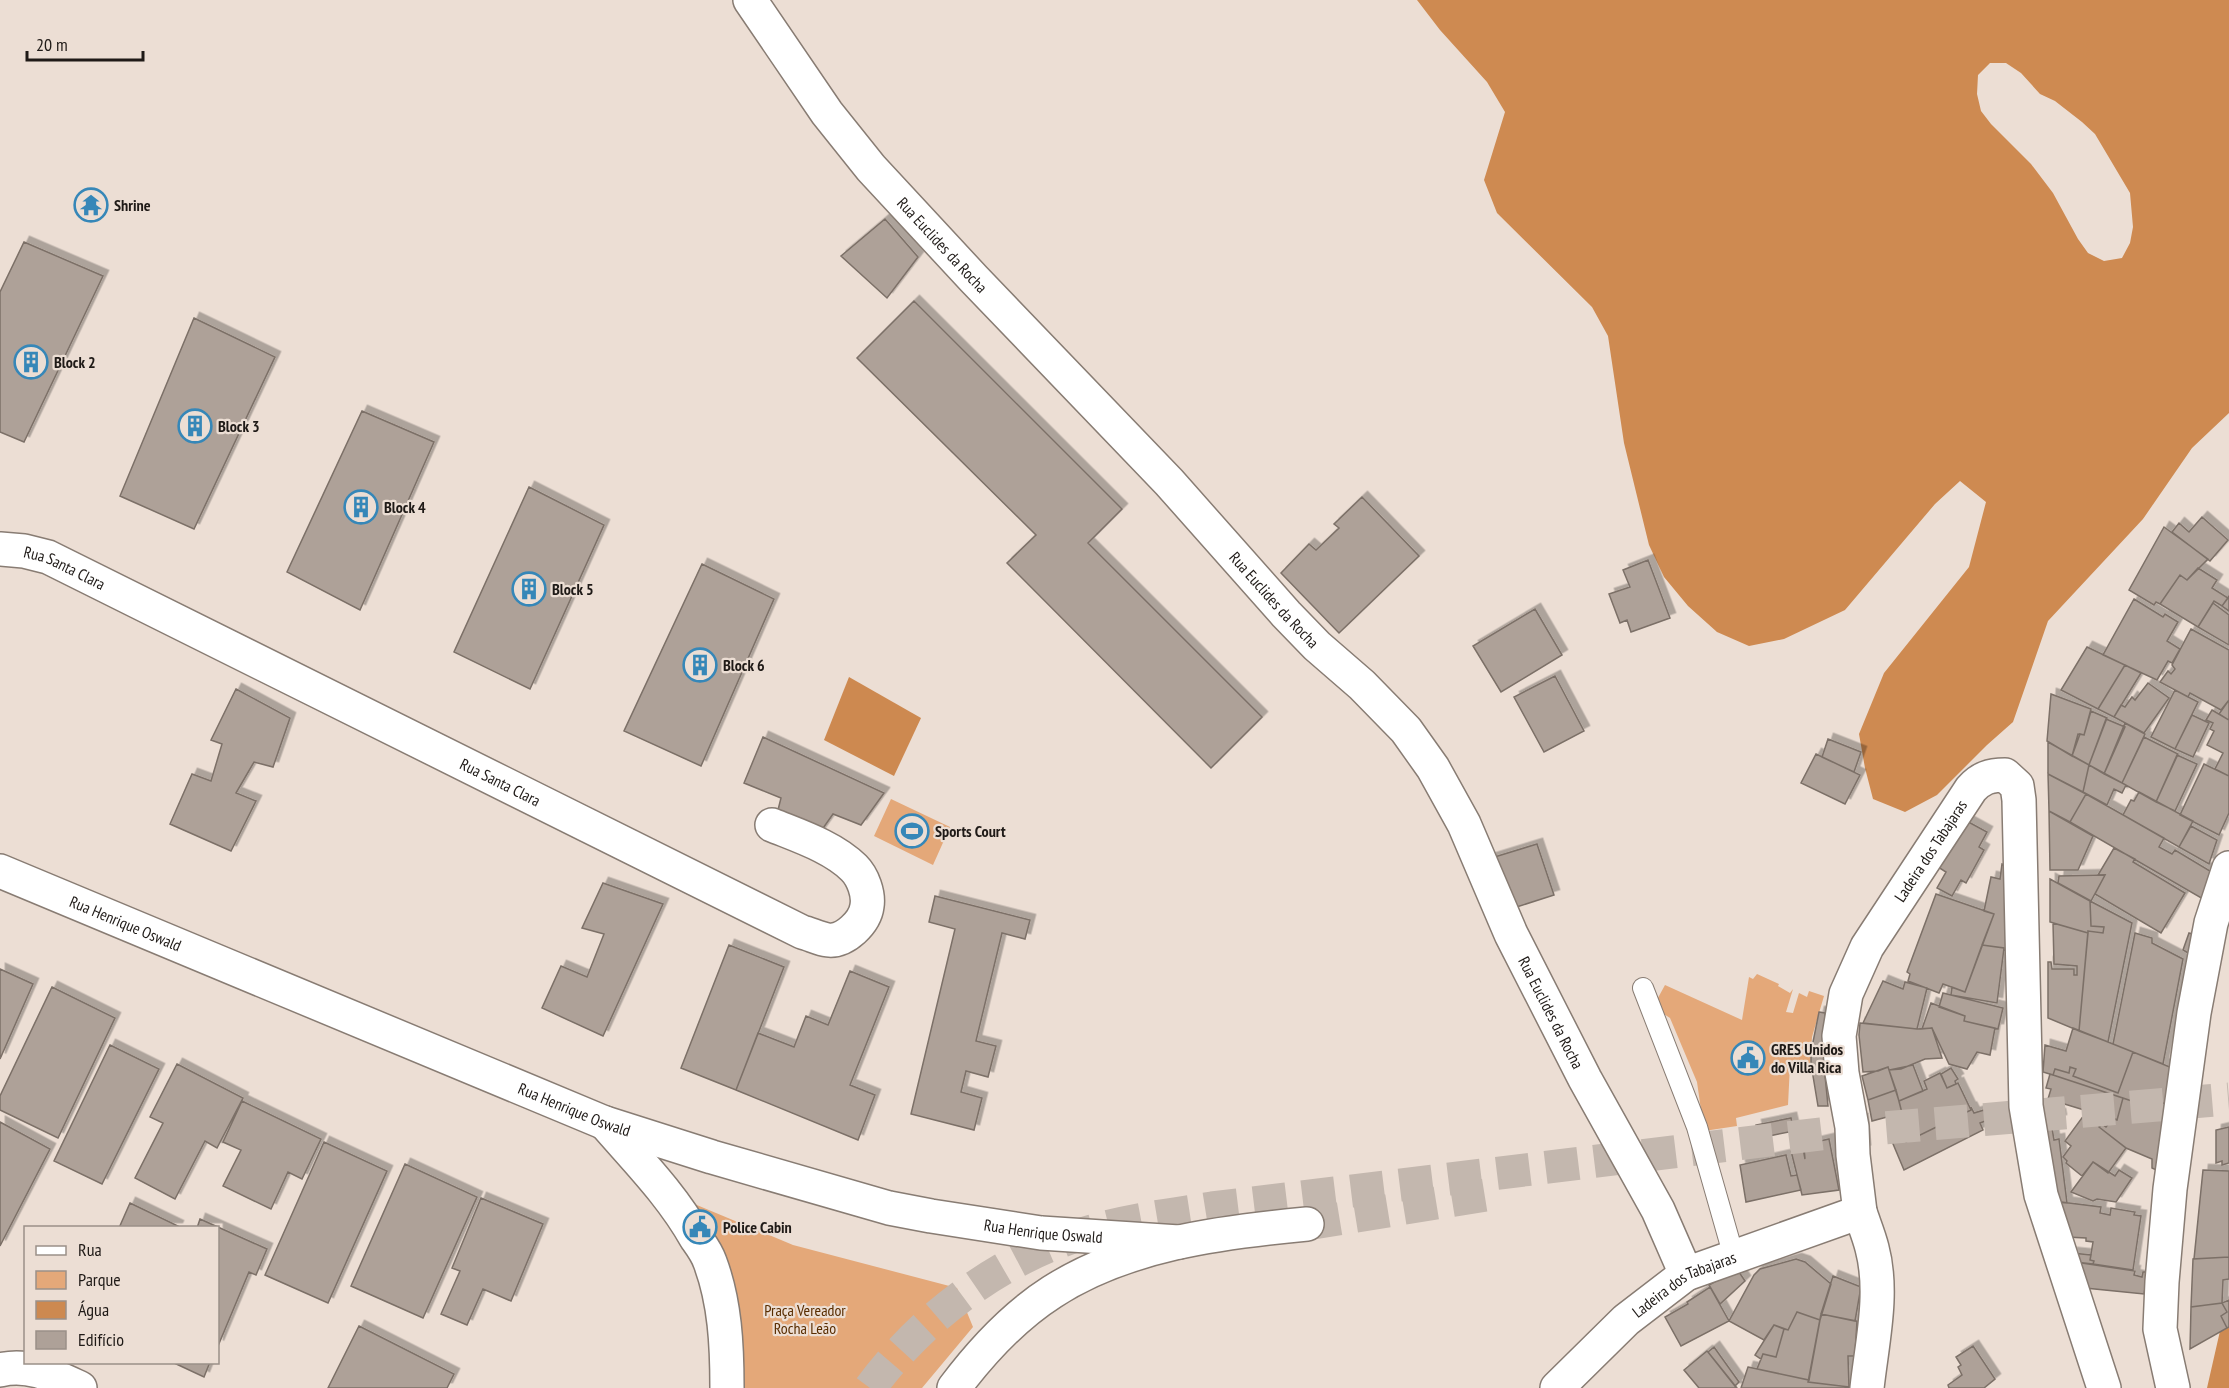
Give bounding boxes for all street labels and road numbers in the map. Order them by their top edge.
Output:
street label: Rua Euclides da Rocha [893,193,992,297]
street label: Rua Santa Clara [22,541,109,594]
street label: Rua Euclides da Rocha [1225,547,1323,652]
street label: Rua Santa Clara [457,754,544,810]
street label: Ladeira dos Tabajaras [1890,796,1971,905]
street label: Rua Henrique Oswald [67,891,184,955]
street label: Rua Euclides da Rocha [1514,953,1588,1072]
street label: Rua Henrique Oswald [515,1078,633,1140]
street label: Rua Henrique Oswald [983,1214,1103,1247]
street label: Ladeira dos Tabajaras [1628,1247,1739,1322]

